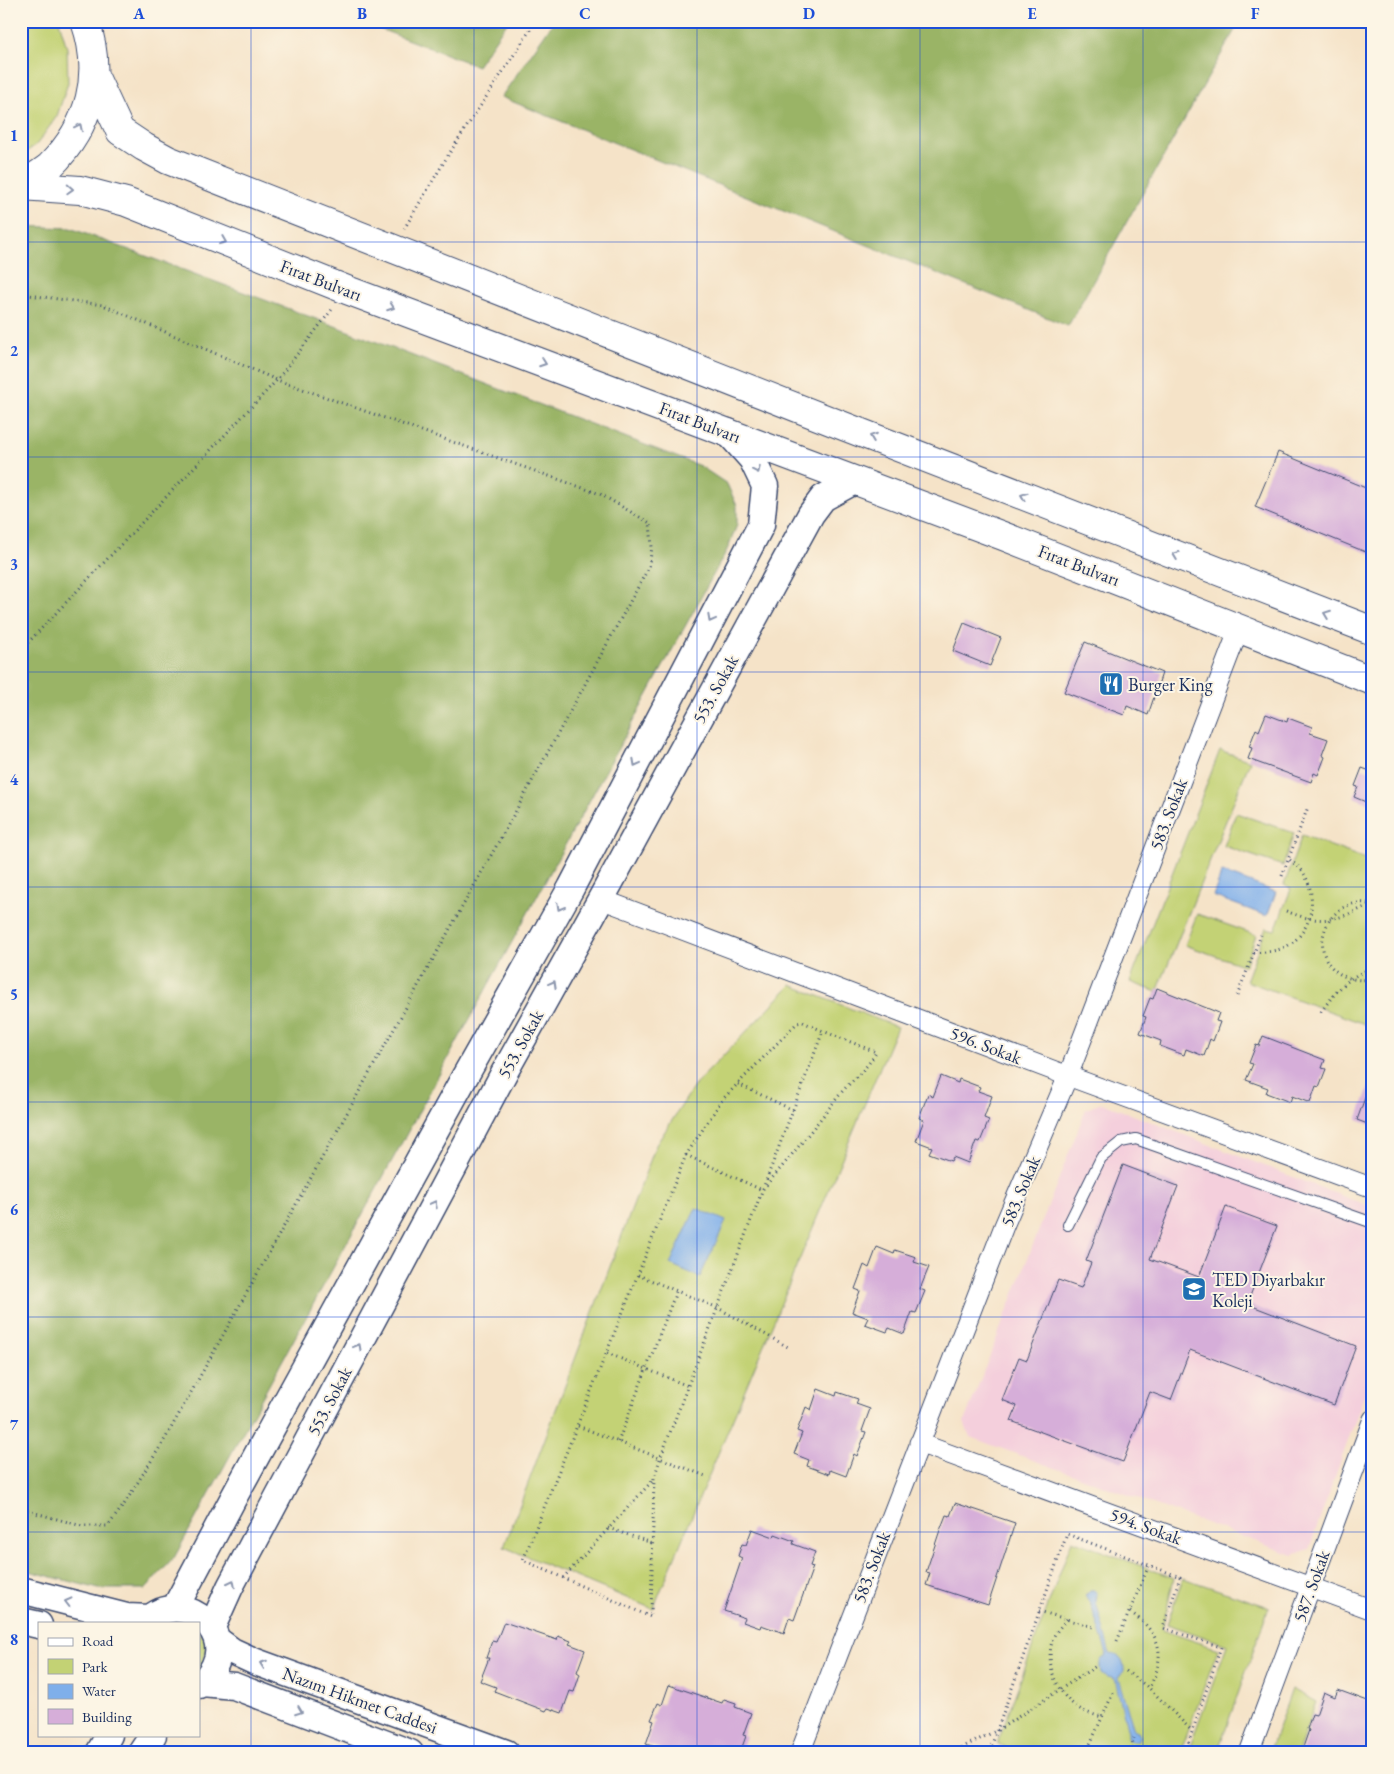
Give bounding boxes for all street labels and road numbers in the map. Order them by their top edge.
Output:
street label: Fırat Bulvarı [277,254,366,306]
street label: Fırat Bulvarı [656,396,745,448]
street label: Fırat Bulvarı [1035,539,1124,591]
street label: 553. Sokak [687,650,743,727]
street label: 583. Sokak [1144,774,1192,853]
street label: 553. Sokak [492,1005,548,1082]
street label: 596. Sokak [947,1021,1026,1069]
street label: 583. Sokak [995,1152,1045,1230]
street label: 553. Sokak [301,1362,357,1439]
street label: 594. Sokak [1107,1502,1186,1550]
street label: 583. Sokak [847,1527,895,1606]
street label: 587. Sokak [1287,1546,1335,1625]
street label: Nazım Hikmet Caddesi [279,1661,441,1739]

